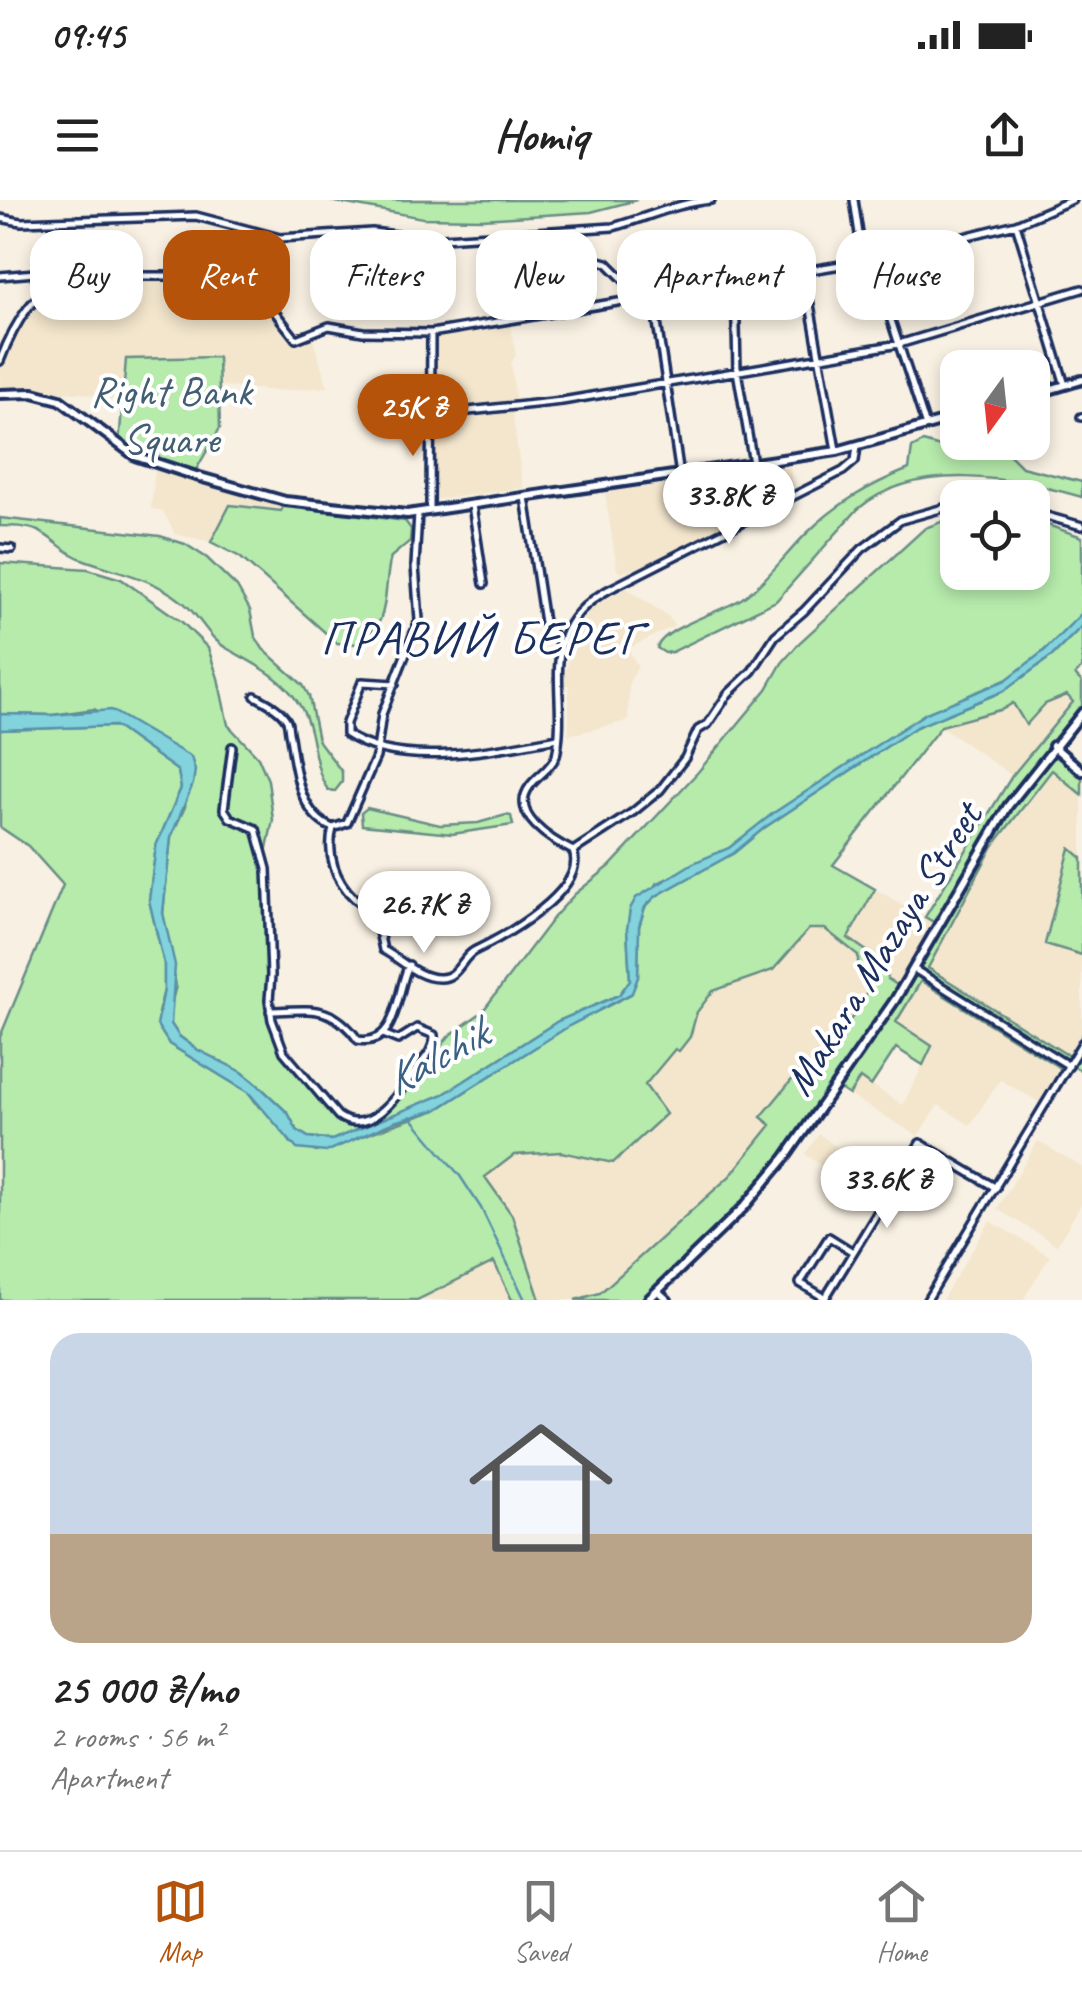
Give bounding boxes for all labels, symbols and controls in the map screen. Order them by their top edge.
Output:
text: 09:45 [50,12,125,59]
text: Homiq [494,107,588,164]
icon: menu [50,108,105,163]
icon: share [977,108,1032,163]
chip: Buy [30,230,143,320]
chip: Rent [163,230,290,320]
chip: Filters [310,230,456,320]
chip: New [476,230,597,320]
chip: Apartment [617,230,816,320]
chip: House [836,230,974,320]
north arrow [940,350,1050,460]
map controls [940,350,1050,590]
park label: Right Bank Square [90,365,254,466]
pin: 25K ₴ [343,374,483,459]
text: 25K ₴ [380,386,446,427]
pin: 33.8K ₴ [637,462,821,547]
text: 33.8K ₴ [685,474,773,515]
button: locate [940,480,1050,590]
district label: ПРАВИЙ БЕРЕГ [321,608,651,668]
street label: Makara Mazaya Street [772,790,996,1105]
pin: 26.7K ₴ [332,871,516,956]
text: 26.7K ₴ [380,883,468,924]
water label: Kalchik [375,1002,504,1108]
pin: 33.6K ₴ [795,1146,979,1231]
text: 33.6K ₴ [843,1158,931,1199]
icon: home [451,1398,631,1578]
text: 25 000 ₴/mo [50,1663,237,1716]
text: 2 rooms · 56 m² [50,1716,223,1757]
text: Apartment [50,1757,168,1798]
tab: Map [153,1874,208,1969]
tab: Saved [513,1874,568,1969]
tab: Home [874,1874,929,1969]

